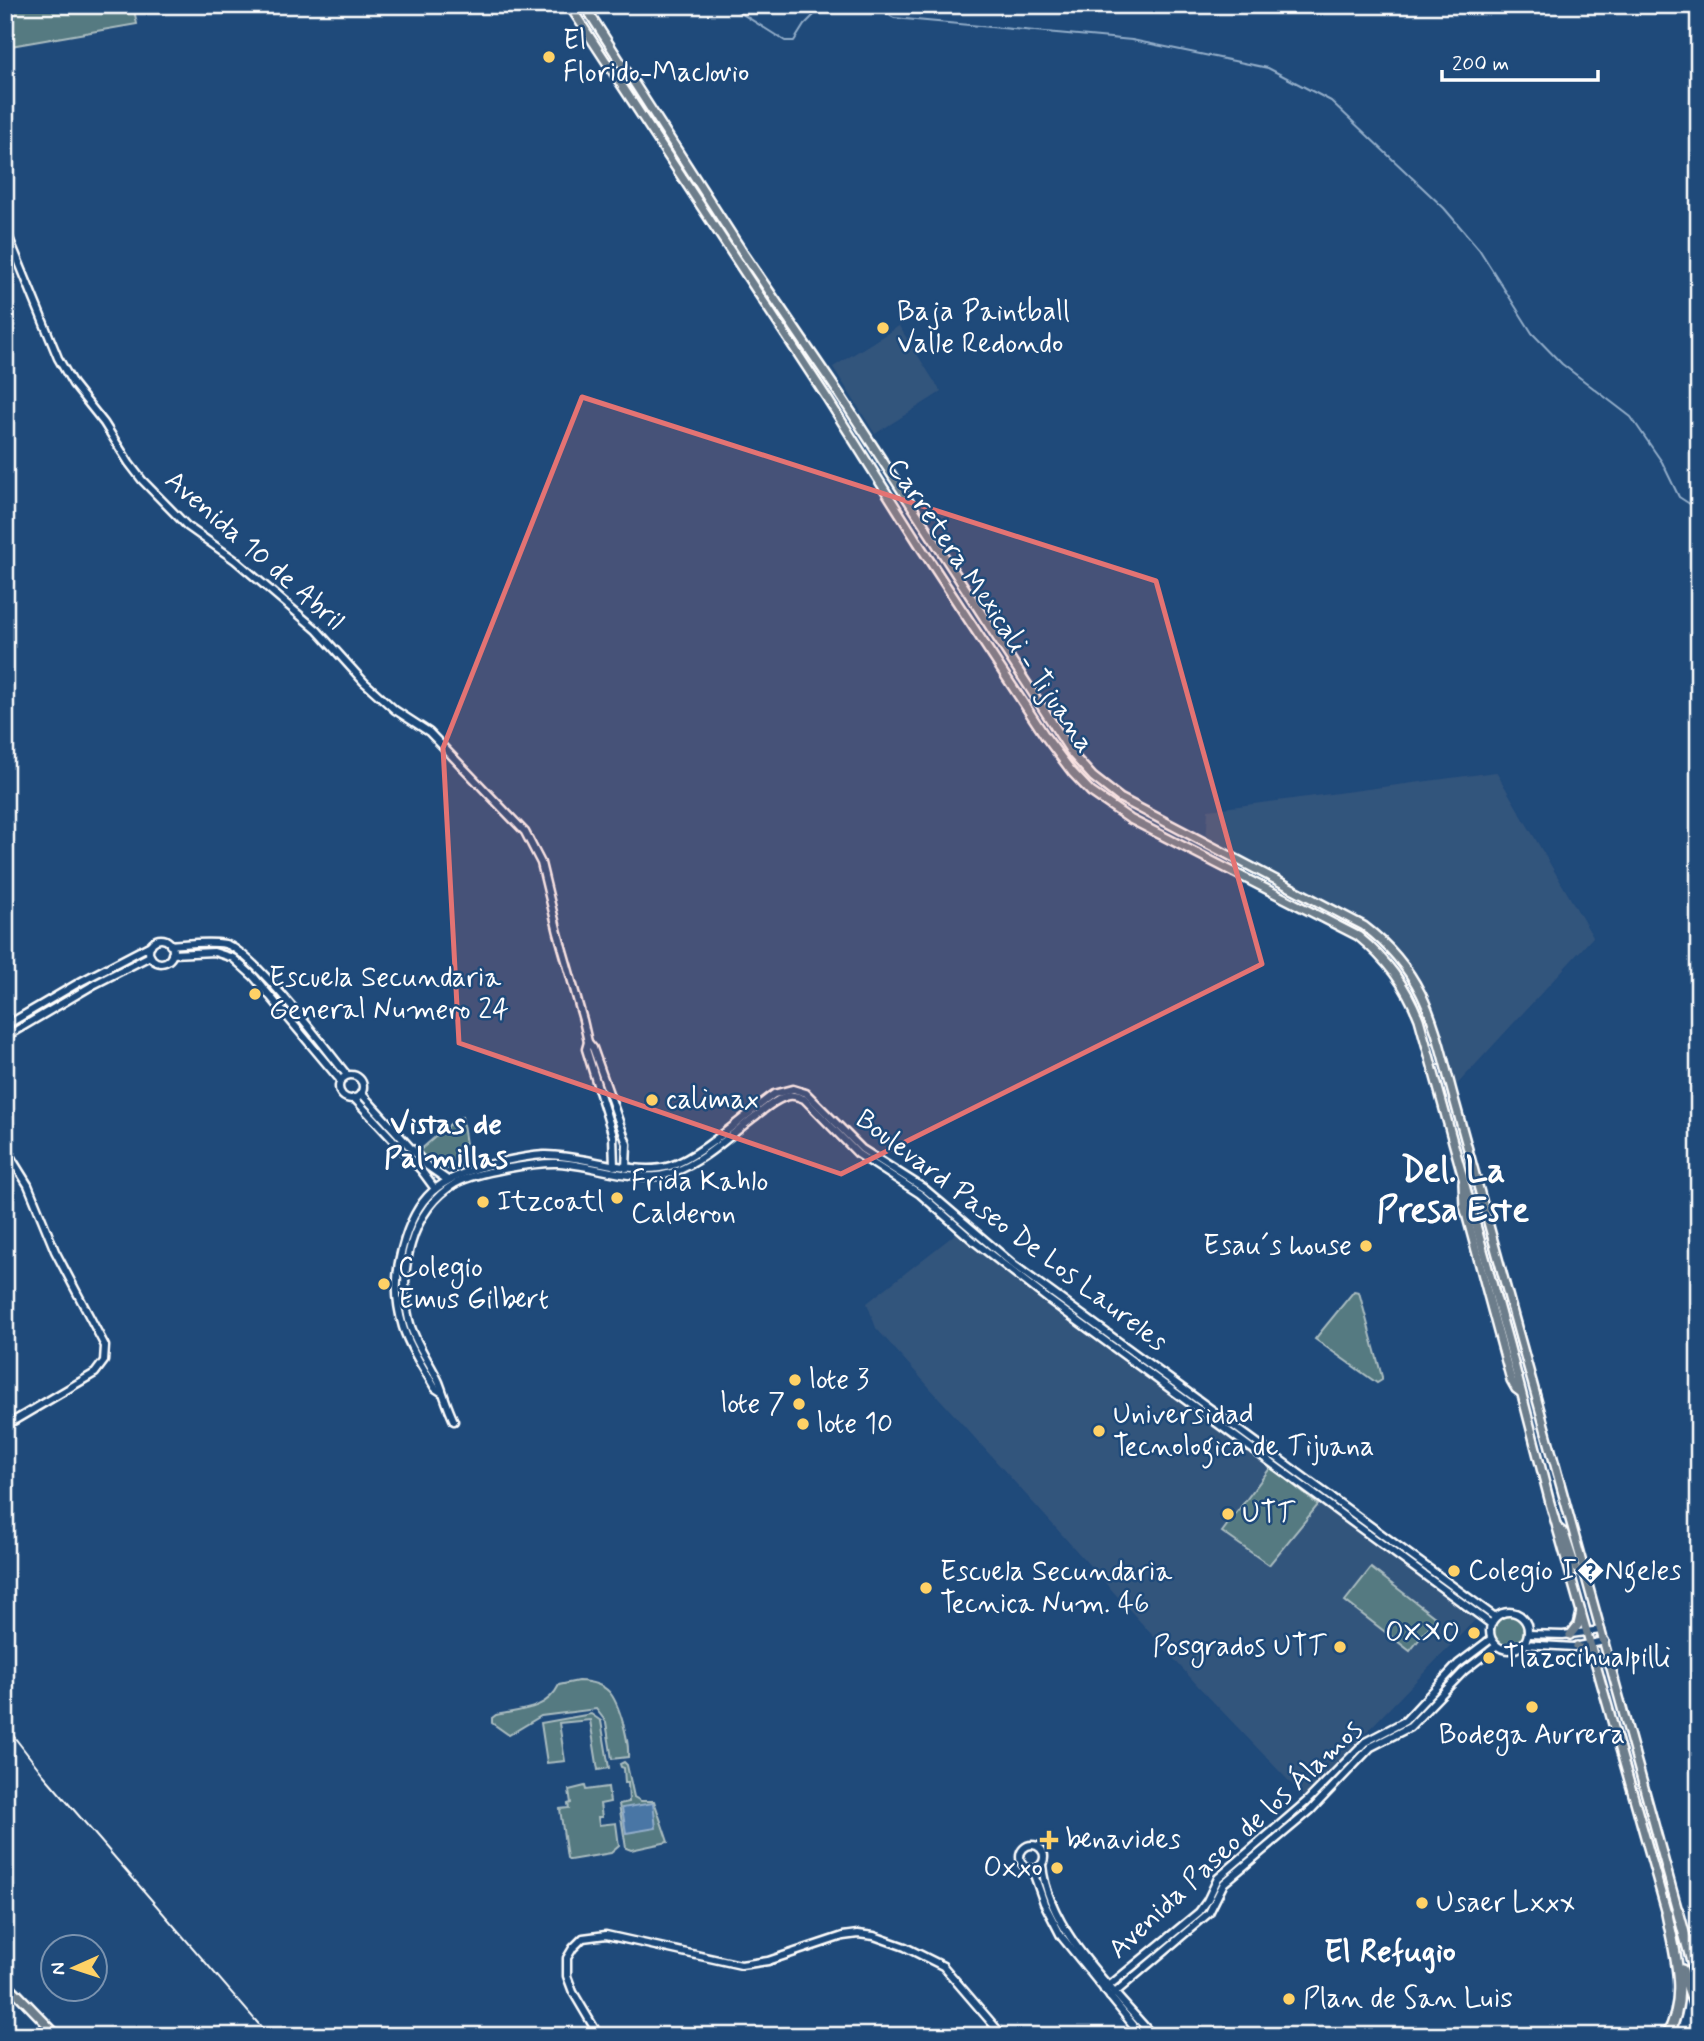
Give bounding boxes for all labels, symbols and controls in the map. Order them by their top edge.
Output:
place label: El Florido-Maclovio [563,23,749,92]
scale bar [1442,38,1597,82]
marker: El Florido-Maclovio [541,49,557,65]
text: 200 m [1452,50,1509,78]
place label: Baja Paintball Valle Redondo [897,294,1070,363]
marker: Baja Paintball Valle Redondo [875,320,891,336]
street label: Carretera Mexicali - Tijuana [877,451,1103,761]
street label: Avenida 10 de Abril [156,463,352,639]
place label: Escuela Secundaria General Numero 24 [269,960,509,1029]
marker: Escuela Secundaria General Numero 24 [247,986,263,1002]
place label: calimax [666,1082,759,1119]
marker: calimax [644,1092,660,1108]
street label: Boulevard Paseo De Los Laureles [847,1101,1175,1361]
district label: Vistas de Palmillas [384,1105,508,1178]
district label: Del. La Presa Este [1377,1148,1529,1234]
place label: Frida Kahlo Calderon [631,1164,768,1233]
place label: Itzcoatl [497,1184,604,1221]
marker: Frida Kahlo Calderon [609,1190,625,1206]
marker: Itzcoatl [475,1194,491,1210]
place label: Esau´s house [1203,1228,1352,1265]
marker: Esau´s house [1358,1238,1374,1254]
place label: Colegio Emus Gilbert [398,1250,549,1319]
marker: Colegio Emus Gilbert [376,1276,392,1292]
place label: lote 3 [809,1362,870,1399]
marker: lote 3 [787,1372,803,1388]
place label: lote 7 [720,1386,785,1423]
marker: lote 7 [791,1396,807,1412]
place label: Universidad Tecnologica de Tijuana [1113,1397,1374,1469]
place label: lote 10 [817,1406,893,1443]
marker: lote 10 [795,1416,811,1432]
marker: Universidad Tecnologica de Tijuana [1091,1423,1107,1439]
place label: UTT [1242,1496,1296,1533]
marker: UTT [1220,1506,1236,1522]
place label: Colegio I�Ngeles [1468,1553,1682,1593]
place label: Escuela Secundaria Tecnica Num. 46 [940,1554,1172,1623]
marker: Colegio I�Ngeles [1446,1563,1462,1579]
marker: Escuela Secundaria Tecnica Num. 46 [918,1580,934,1596]
place label: OXXO [1385,1615,1460,1652]
marker: OXXO [1466,1625,1482,1641]
place label: Posgrados UTT [1153,1629,1327,1668]
marker: Posgrados UTT [1332,1639,1348,1655]
place label: Tlazocihualpilli [1503,1640,1671,1677]
marker: Tlazocihualpilli [1481,1650,1497,1666]
marker: Bodega Aurrera [1524,1699,1540,1715]
street label: Avenida Paseo de los Álamos [1100,1711,1371,1968]
place label: Bodega Aurrera [1439,1717,1625,1756]
place label: benavides [1065,1822,1181,1859]
marker: benavides [1039,1830,1059,1850]
place label: Oxxo [983,1850,1043,1887]
marker: Oxxo [1049,1860,1065,1876]
place label: Usaer Lxxx [1436,1885,1575,1922]
marker: Usaer Lxxx [1414,1895,1430,1911]
district label: El Refugio [1324,1931,1456,1974]
north arrow [38,1932,108,2002]
text: N [46,1962,71,1976]
place label: Plan de San Luis [1303,1981,1513,2018]
marker: Plan de San Luis [1281,1991,1297,2007]

